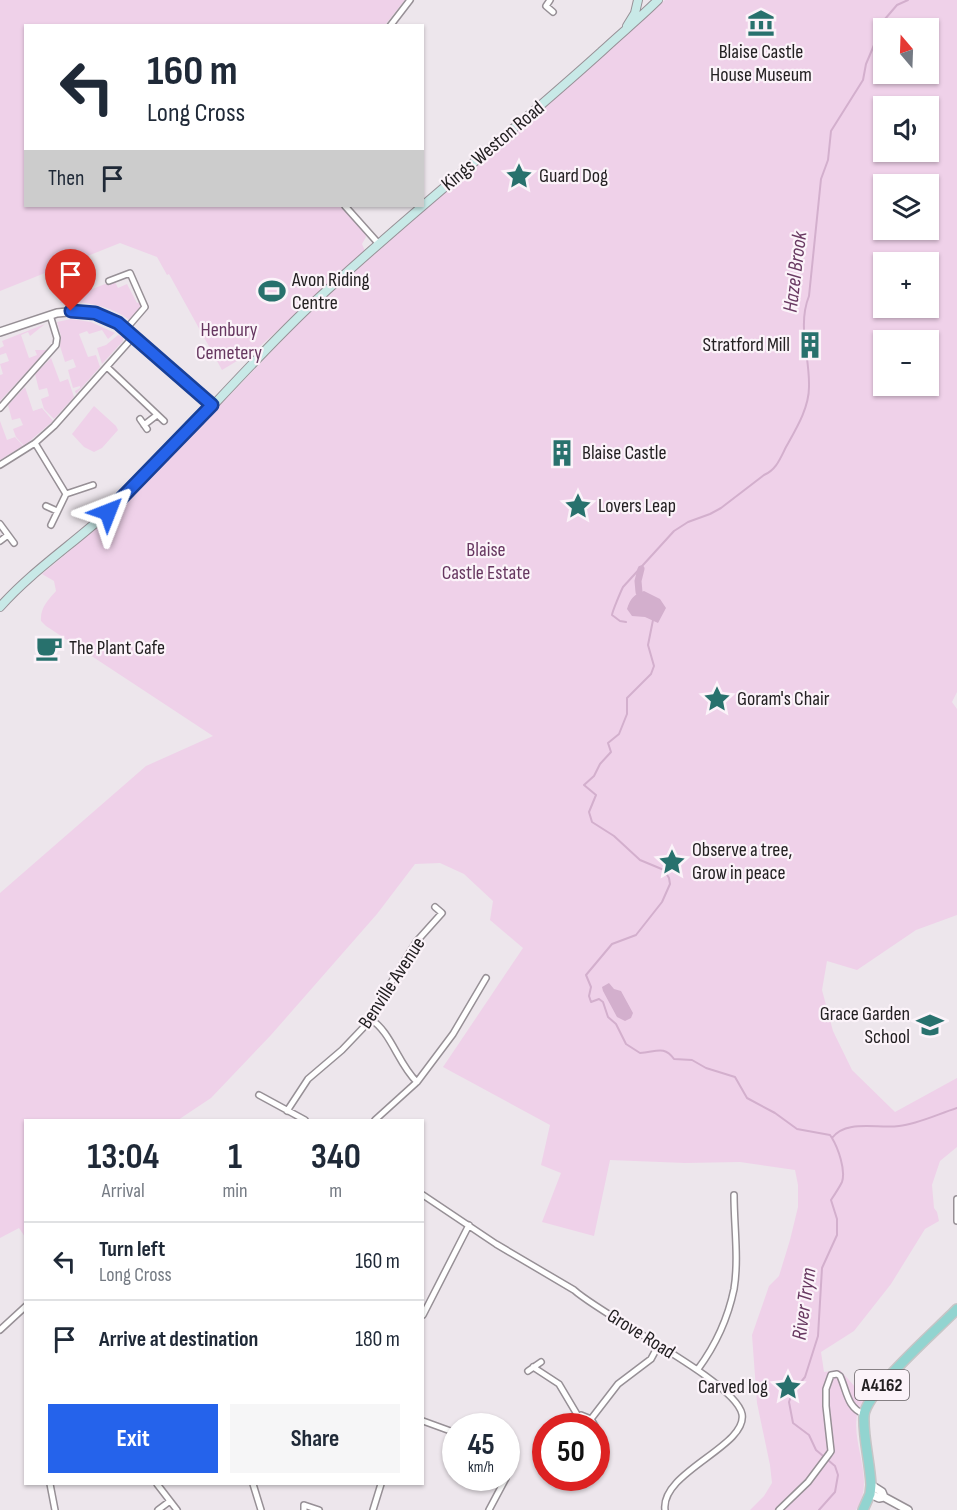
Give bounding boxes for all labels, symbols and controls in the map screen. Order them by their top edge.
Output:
museum icon: Blaise Castle House Museum [746,8,776,38]
north arrow [873,18,939,84]
map controls [873,18,939,396]
place label: Blaise Castle House Museum [710,40,812,87]
text: 160 m [147,46,238,97]
icon: left [48,48,126,126]
street label: Kings Weston Road [437,96,549,196]
button: sound [873,96,939,162]
text: Long Cross [147,97,245,129]
place icon: Guard Dog [504,161,534,191]
icon: arrive [96,162,129,195]
place label: Guard Dog [539,164,608,188]
text: Then [48,165,84,192]
button: layers [873,174,939,240]
water label: Hazel Brook [778,229,812,314]
pin [45,249,96,311]
button: + [873,252,939,318]
icon: arrive [54,258,87,291]
place label: Avon Riding Centre [291,268,370,315]
sports icon: Avon Riding Centre [257,276,287,306]
park label: Henbury Cemetery [196,318,262,365]
building icon: Stratford Mill [795,330,825,360]
button: − [873,330,939,396]
place label: Stratford Mill [702,333,790,357]
building icon: Blaise Castle [547,438,577,468]
place label: Blaise Castle [582,441,667,465]
position arrow [76,480,140,544]
place icon: Lovers Leap [563,491,593,521]
place label: Lovers Leap [598,494,676,518]
park label: Blaise Castle Estate [442,538,530,585]
cafe icon: The Plant Cafe [34,633,64,663]
place label: The Plant Cafe [69,636,165,660]
place icon: Goram's Chair [702,684,732,714]
place label: Goram's Chair [737,687,830,711]
place label: Observe a tree, Grow in peace [692,838,792,885]
place icon: Observe a tree, Grow in peace [657,847,687,877]
street label: Benville Avenue [353,933,431,1033]
place label: Grace Garden School [820,1002,910,1049]
school or university icon: Grace Garden School [915,1010,945,1040]
text: 13:04 [87,1136,159,1179]
text: 1 [228,1136,242,1179]
text: 340 [311,1136,361,1179]
text: Arrival [102,1179,145,1203]
text: min [222,1179,248,1203]
text: m [329,1179,342,1203]
text: Turn left [99,1236,165,1263]
icon: left [48,1245,81,1278]
text: 160 m [355,1248,400,1275]
text: Long Cross [99,1263,172,1287]
water label: River Trym [787,1266,821,1342]
street label: Grove Road [603,1304,679,1364]
icon: arrive [48,1323,81,1356]
text: Arrive at destination [99,1326,258,1353]
text: 180 m [355,1326,400,1353]
road number: A4162 [855,1370,909,1400]
place icon: Carved log [773,1372,803,1402]
place label: Carved log [698,1375,768,1399]
button: Exit [48,1404,218,1473]
button: Share [230,1404,400,1473]
speed limit sign: 50 [532,1413,610,1491]
text: 45 [467,1427,495,1463]
text: km/h [468,1458,494,1477]

